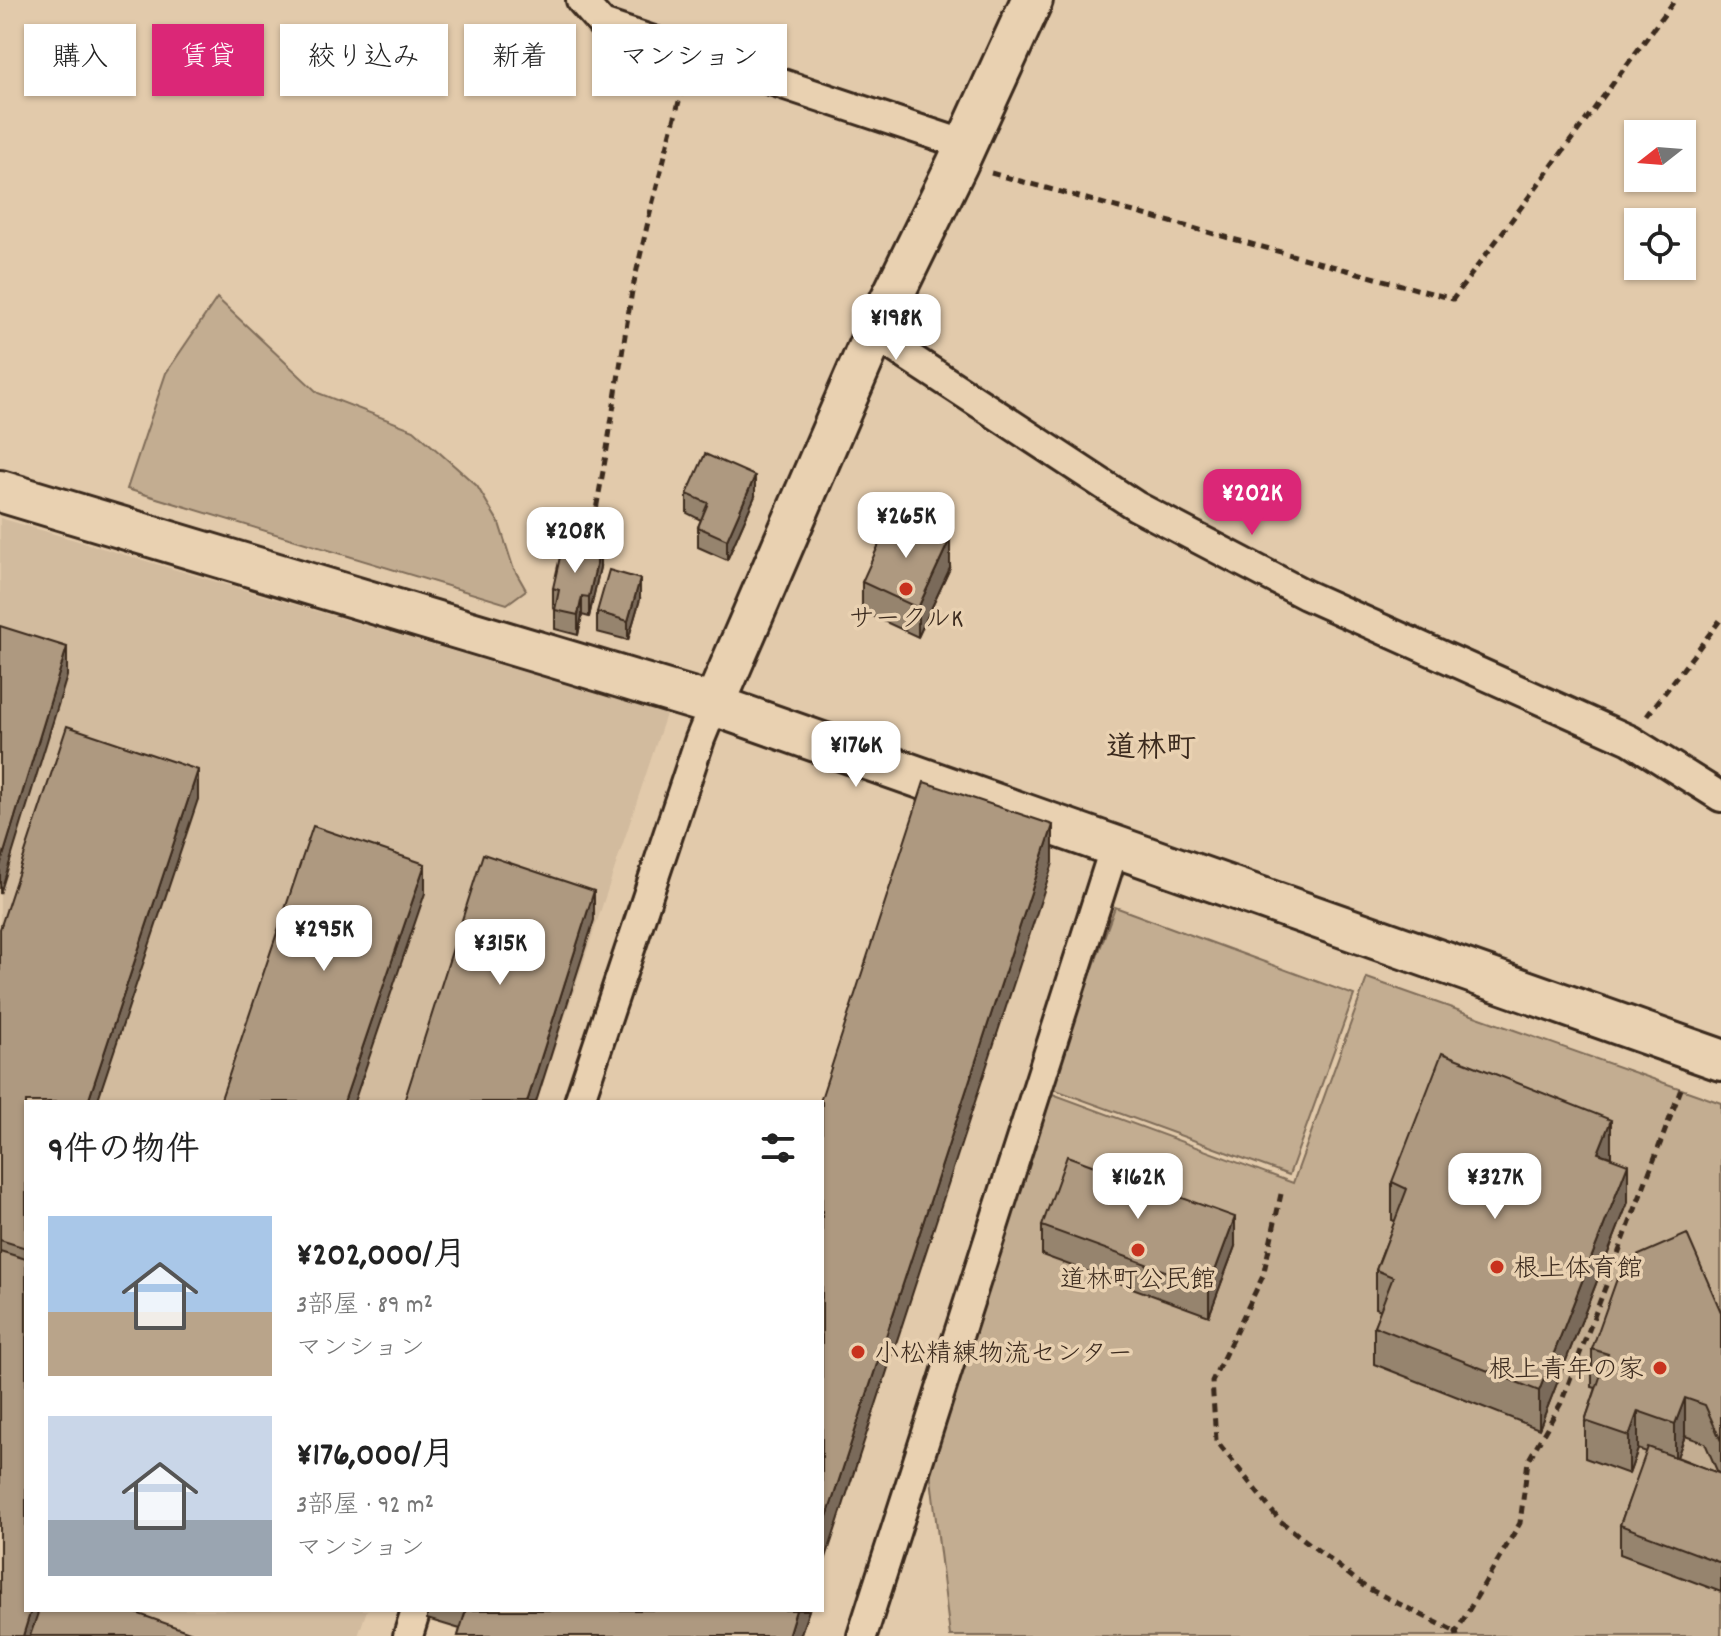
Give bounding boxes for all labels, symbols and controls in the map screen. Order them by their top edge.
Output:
chip: 購入 [24,24,136,96]
chip: 賃貸 [152,24,264,96]
chip: 絞り込み [280,24,448,96]
chip: 新着 [464,24,576,96]
chip: マンション [592,24,787,96]
north arrow [1624,120,1696,192]
map controls [1624,120,1696,280]
button: locate [1624,208,1696,280]
pin: ¥198K [840,294,952,362]
text: ¥198K [870,301,922,338]
pin: ¥202K [1196,469,1308,537]
text: ¥202K [1221,476,1283,513]
pin: ¥265K [850,492,962,560]
text: ¥265K [876,499,936,536]
pin: ¥208K [519,507,631,575]
text: ¥208K [545,514,605,551]
marker: サークルK [897,580,915,598]
place label: サークルK [849,602,963,639]
pin: ¥176K [800,721,912,789]
text: ¥176K [830,728,883,765]
district label: 道林町 [1106,729,1196,772]
pin: ¥295K [268,905,380,973]
text: ¥295K [294,912,354,949]
pin: ¥315K [444,919,556,987]
text: ¥315K [473,926,527,963]
icon: filters [756,1126,800,1170]
text: 9件の物件 [48,1128,200,1177]
pin: ¥162K [1082,1153,1194,1221]
pin: ¥327K [1439,1153,1551,1221]
text: ¥162K [1111,1160,1165,1197]
text: ¥327K [1466,1160,1524,1197]
text: ¥202,000/月 [296,1233,466,1282]
marker: 道林町公民館 [1129,1241,1147,1259]
icon: home [112,1248,208,1344]
place label: 根上体育館 [1513,1252,1643,1289]
marker: 根上体育館 [1488,1258,1506,1276]
place label: 道林町公民館 [1060,1263,1216,1300]
text: 3部屋 · 89 m² [296,1288,433,1325]
text: マンション [296,1331,425,1368]
place label: 小松精練物流センター [874,1337,1133,1374]
marker: 小松精練物流センター [849,1343,867,1361]
place label: 根上青年の家 [1488,1353,1644,1390]
marker: 根上青年の家 [1651,1359,1669,1377]
text: ¥176,000/月 [296,1433,455,1482]
icon: home [112,1448,208,1544]
text: 3部屋 · 92 m² [296,1488,434,1525]
text: マンション [296,1531,425,1568]

